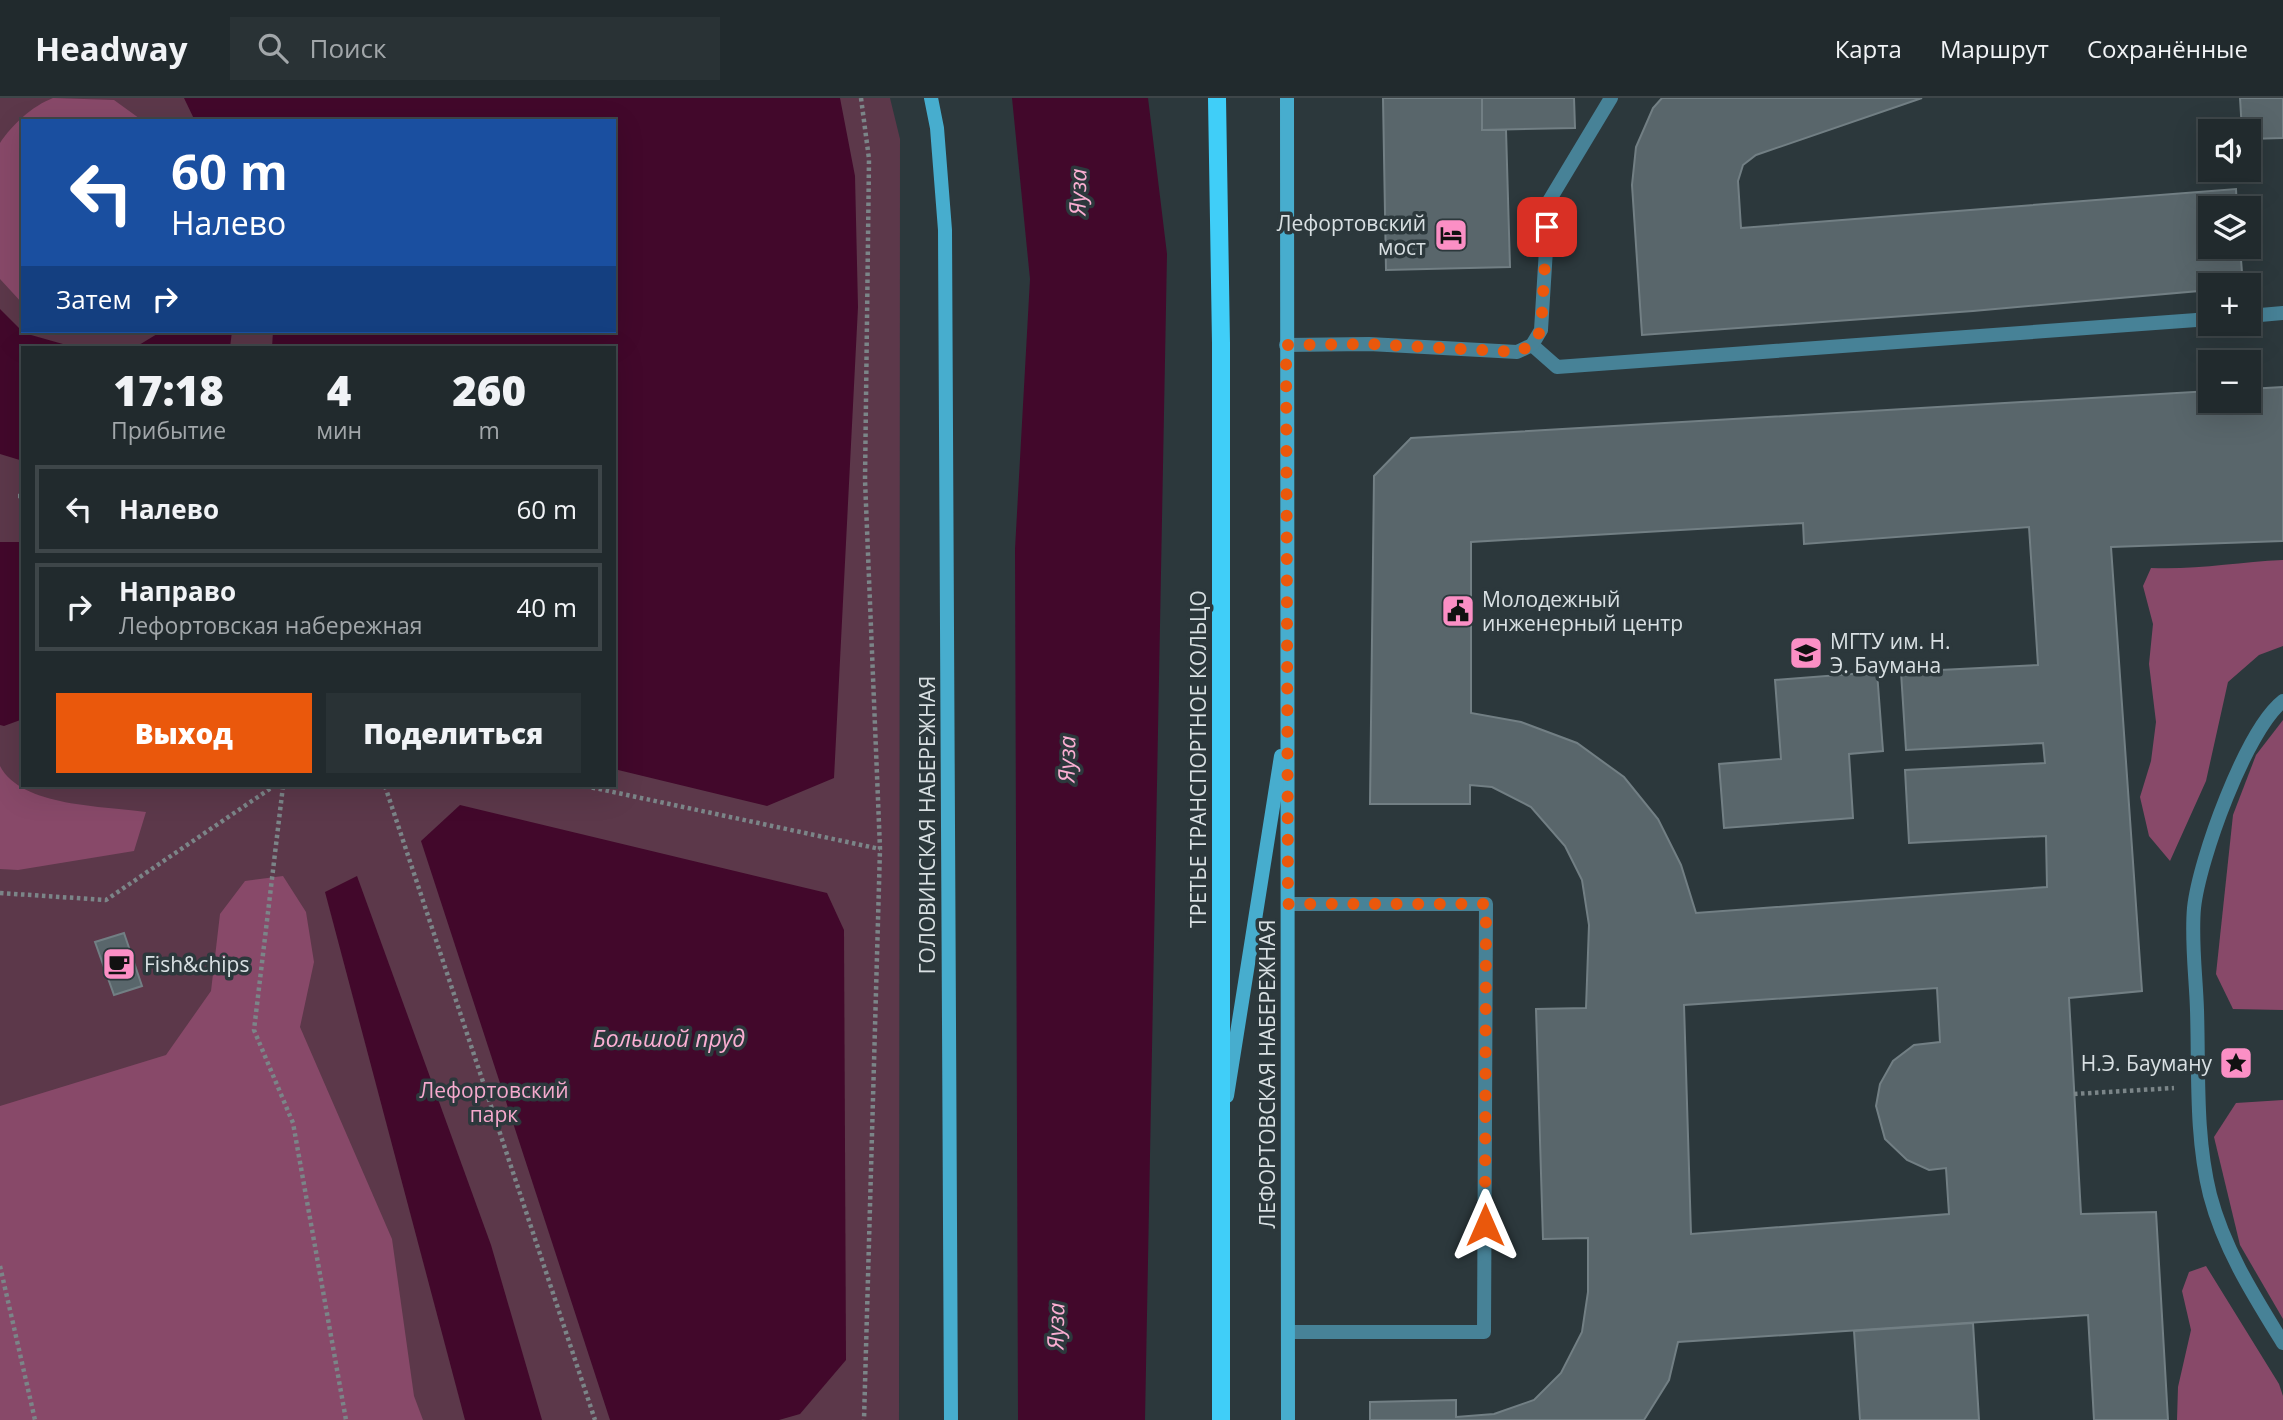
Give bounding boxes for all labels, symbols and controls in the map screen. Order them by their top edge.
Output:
search box [230,17,720,80]
text: Headway [35,26,188,71]
icon: search [254,29,292,67]
text: Поиск [310,30,387,66]
text: Карта [1835,32,1902,65]
text: Маршрут [1940,32,2049,65]
text: Сохранённые [2087,32,2248,65]
map controls [2198,119,2261,413]
button: sound [2198,119,2261,182]
text: 60 m [171,138,288,204]
icon: left [56,147,147,238]
water label: Яуза [1061,168,1093,217]
button: layers [2198,196,2261,259]
pin [1517,197,1577,257]
text: Налево [171,201,286,244]
icon: arrive [1528,208,1566,246]
place label: Лефортовский мост [1277,209,1426,261]
hotel icon: Лефортовский мост [1432,216,1470,254]
button: + [2198,273,2261,336]
icon: right [146,280,184,318]
text: Затем [56,281,132,317]
button: − [2198,350,2261,413]
text: 17:18 [113,361,224,418]
text: 4 [327,361,351,418]
text: 260 [452,361,526,418]
text: Прибытие [111,414,226,446]
text: мин [316,414,362,446]
text: m [478,414,500,446]
icon: left [60,490,98,528]
text: Налево [119,491,219,527]
text: 60 m [516,491,577,527]
text: Направо [119,573,236,609]
place label: Молодежный инженерный центр [1482,585,1683,637]
icon: right [60,588,98,626]
text: 40 m [516,589,577,625]
street label: ТРЕТЬЕ ТРАНСПОРТНОЕ КОЛЬЦО [1184,590,1212,928]
public building icon: Молодежный инженерный центр [1439,592,1477,630]
text: Лефортовская набережная [119,609,423,641]
place label: МГТУ им. Н. Э. Баумана [1830,627,1951,679]
school or university icon: МГТУ им. Н. Э. Баумана [1787,634,1825,672]
street label: ГОЛОВИНСКАЯ НАБЕРЕЖНАЯ [913,676,941,974]
button: Выход [56,693,312,773]
button: Поделиться [326,693,581,773]
water label: Яуза [1050,735,1082,784]
street label: ЛЕФОРТОВСКАЯ НАБЕРЕЖНАЯ [1253,920,1281,1228]
cafe icon: Fish&chips [100,945,138,983]
place label: Fish&chips [144,950,249,978]
water label: Большой пруд [593,1022,745,1054]
place icon: Н.Э. Бауману [2217,1044,2255,1082]
place label: Н.Э. Бауману [2081,1049,2212,1077]
park label: Лефортовский парк [419,1076,569,1128]
position arrow [1448,1188,1522,1262]
water label: Яуза [1039,1302,1071,1351]

